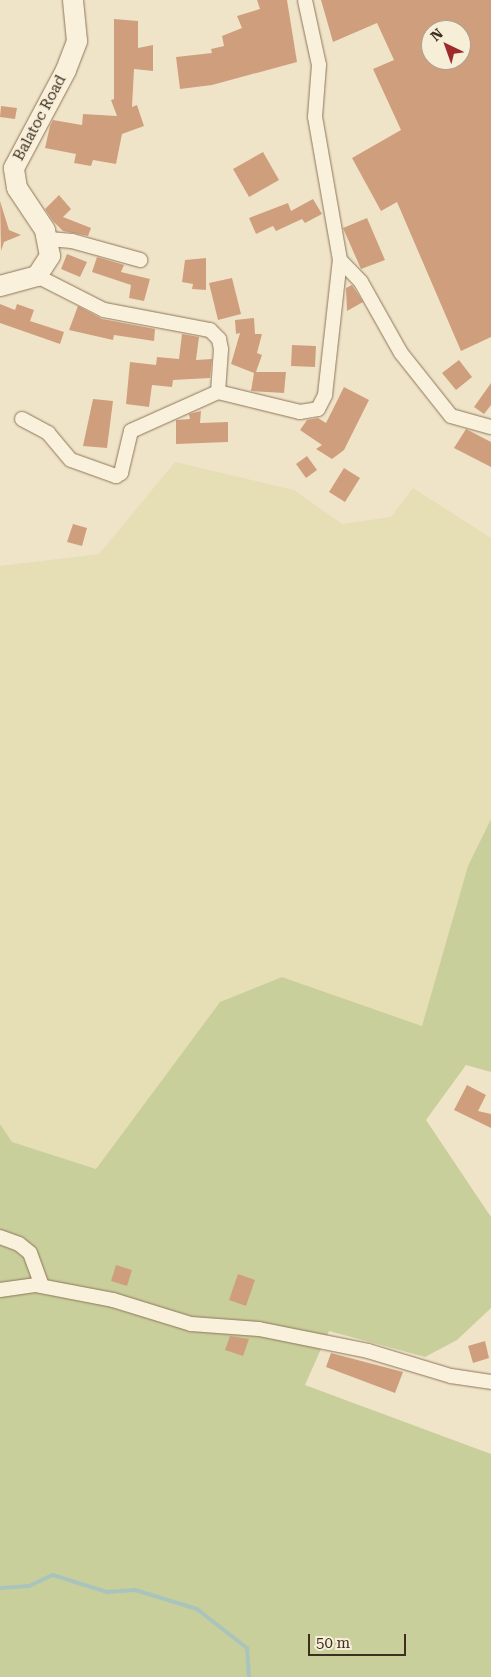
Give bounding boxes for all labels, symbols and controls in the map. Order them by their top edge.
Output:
north arrow [421,20,471,70]
text: N [427,25,446,44]
street label: Balatoc Road [10,72,70,164]
scale bar [311,1624,408,1656]
text: 50 m [316,1634,350,1652]

